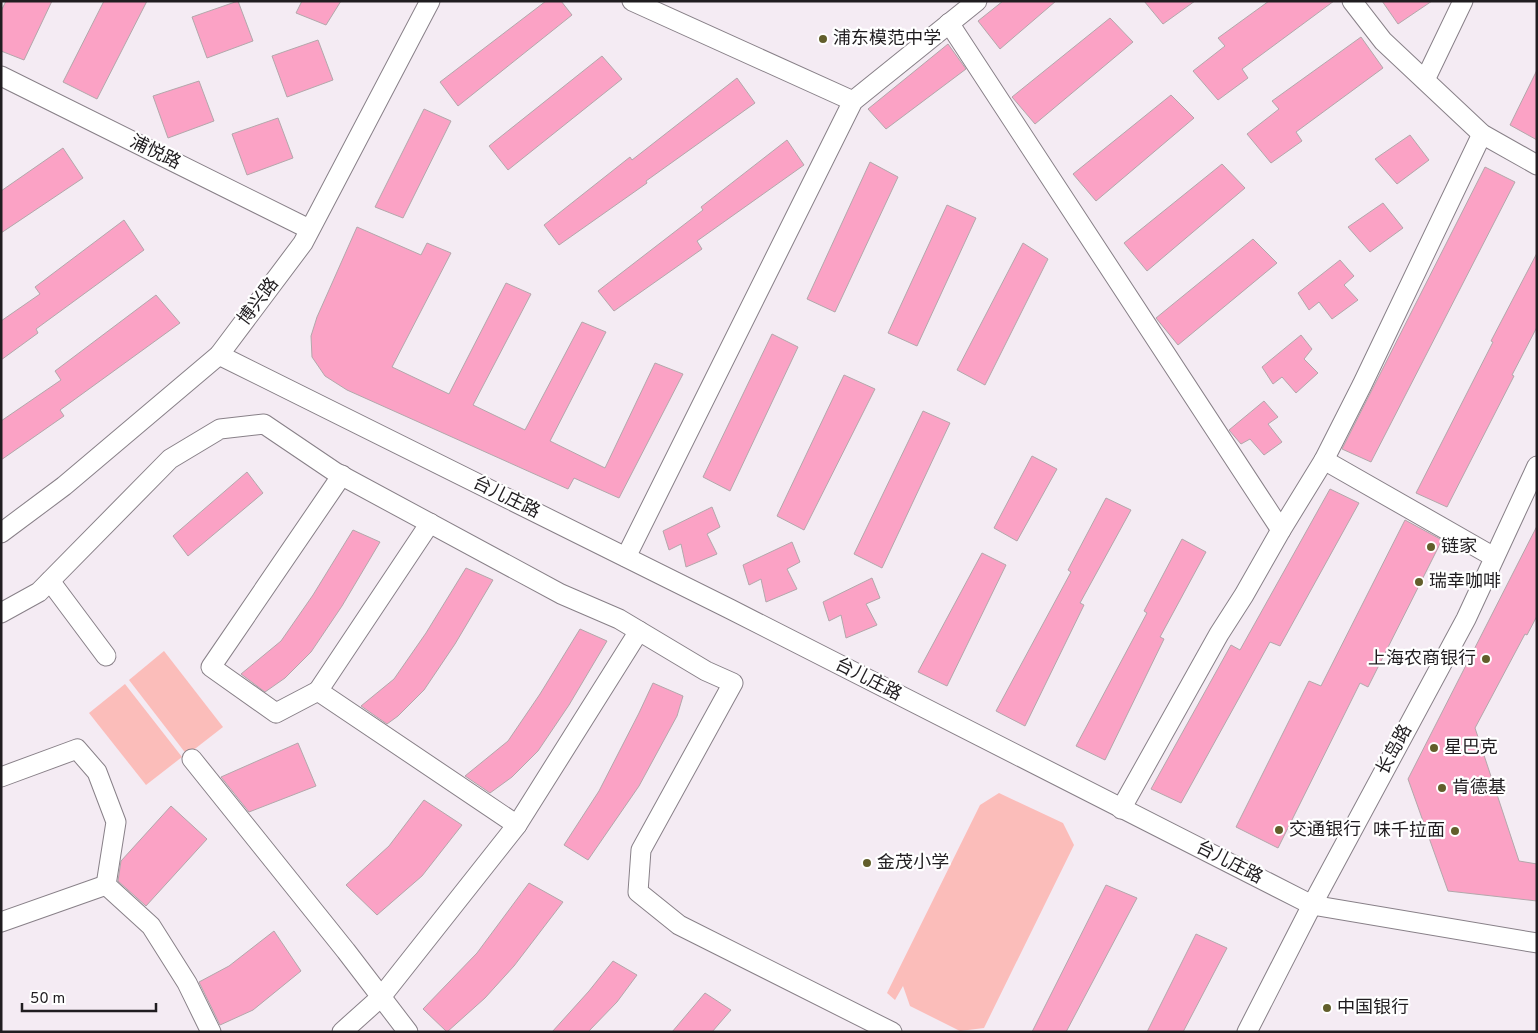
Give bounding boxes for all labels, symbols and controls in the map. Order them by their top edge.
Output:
place label: 浦东模范中学 [833,28,941,51]
marker: 浦东模范中学 [817,33,829,45]
street label: 浦悦路 [126,131,184,175]
street label: 博兴路 [234,274,284,330]
street label: 台儿庄路 [469,472,543,524]
place label: 链家 [1441,536,1477,559]
marker: 链家 [1425,541,1437,553]
place label: 瑞幸咖啡 [1429,571,1501,594]
marker: 瑞幸咖啡 [1413,576,1425,588]
place label: 上海农商银行 [1368,648,1476,671]
street label: 台儿庄路 [831,653,905,707]
marker: 上海农商银行 [1480,653,1492,665]
street label: 长岛路 [1372,721,1418,779]
place label: 星巴克 [1444,737,1498,760]
marker: 星巴克 [1428,742,1440,754]
place label: 肯德基 [1452,777,1506,800]
marker: 肯德基 [1436,782,1448,794]
place label: 交通银行 [1289,819,1361,842]
place label: 味千拉面 [1373,820,1445,843]
marker: 交通银行 [1273,824,1285,836]
marker: 味千拉面 [1449,825,1461,837]
street label: 台儿庄路 [1192,836,1266,890]
place label: 金茂小学 [877,852,949,875]
marker: 金茂小学 [861,857,873,869]
scale bar [22,980,156,1012]
text: 50 m [30,990,65,1009]
place label: 中国银行 [1337,997,1409,1020]
marker: 中国银行 [1321,1002,1333,1014]

